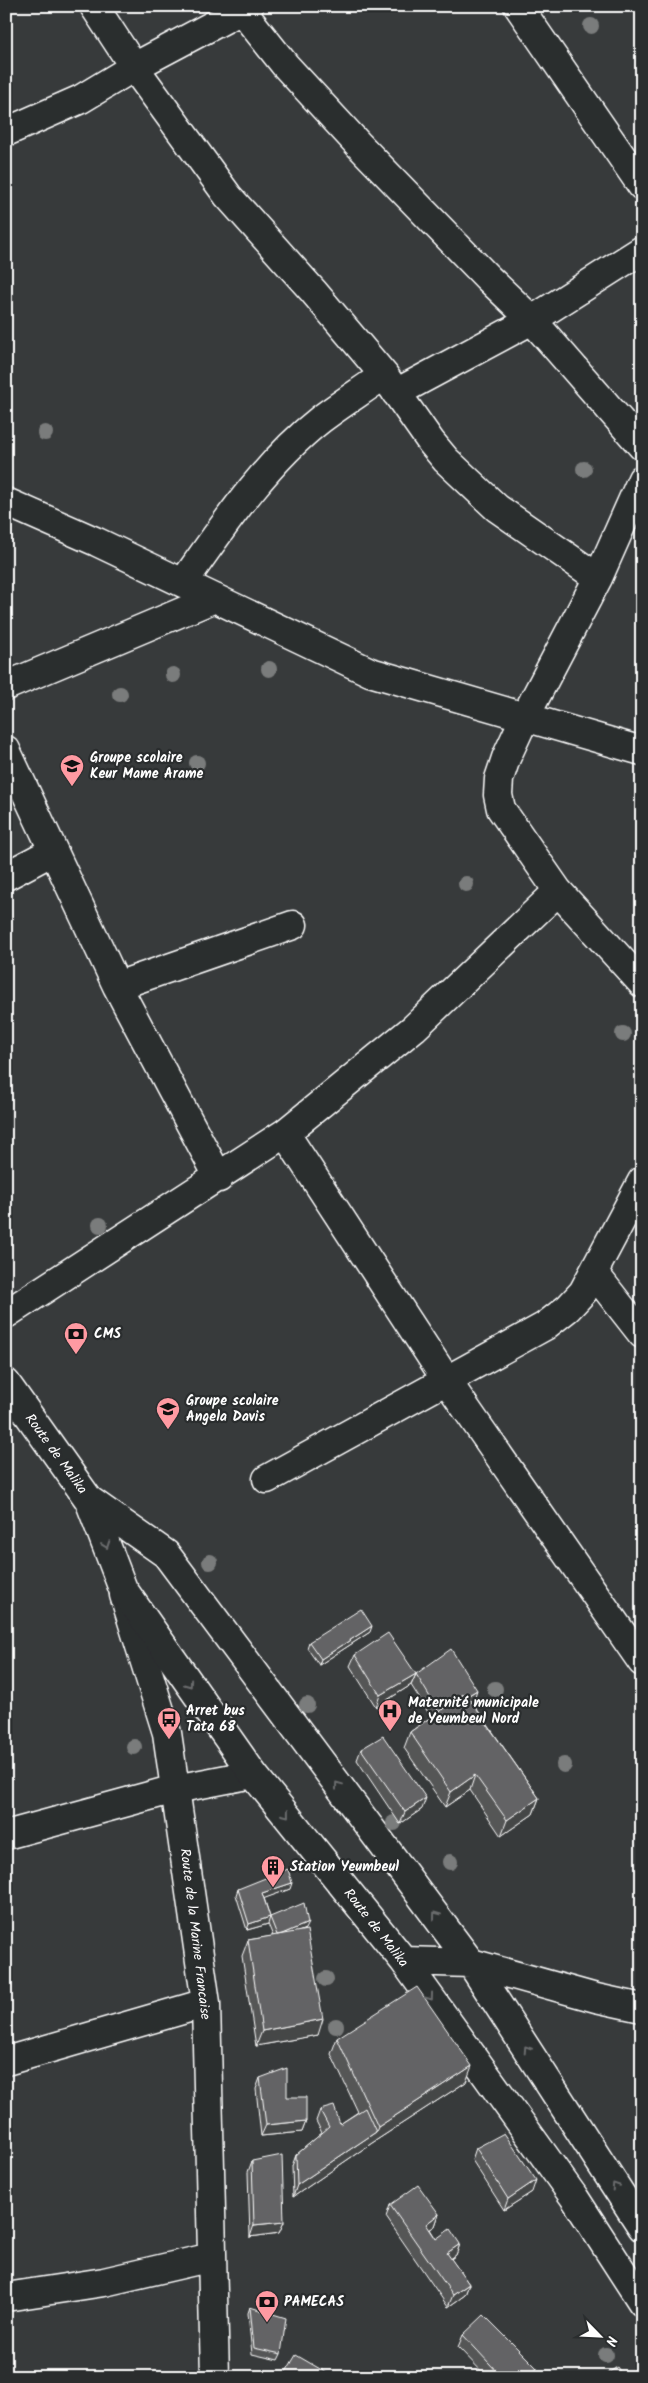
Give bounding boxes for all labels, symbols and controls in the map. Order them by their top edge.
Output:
place label: Groupe scolaire Keur Mame Arame [90,747,203,785]
school or university icon: Groupe scolaire Keur Mame Arame [59,753,85,787]
bank icon: CMS [63,1321,89,1355]
place label: CMS [94,1323,121,1345]
place label: Groupe scolaire Angela Davis [186,1390,279,1428]
school or university icon: Groupe scolaire Angela Davis [155,1396,181,1430]
street label: Route de Malika [19,1409,93,1499]
one-way arrow [100,1540,110,1549]
one-way arrow [183,1678,193,1687]
place label: Maternité municipale de Yeumbeul Nord [408,1692,539,1730]
hospital icon: Maternité municipale de Yeumbeul Nord [377,1698,403,1732]
place label: Arret bus Tata 68 [186,1700,245,1738]
bus stop icon: Arret bus Tata 68 [156,1706,182,1740]
one-way arrow [336,1782,344,1791]
one-way arrow [280,1808,288,1817]
street label: Route de la Marine Francaise [174,1847,217,2022]
building icon: Station Yeumbeul [260,1854,286,1888]
place label: Station Yeumbeul [290,1856,399,1878]
street label: Route de Malika [338,1884,414,1972]
one-way arrow [433,1911,442,1921]
one-way arrow [424,1991,432,2000]
one-way arrow [524,2046,534,2055]
one-way arrow [612,2182,622,2191]
bank icon: PAMECAS [254,2289,280,2323]
place label: PAMECAS [284,2291,344,2313]
north arrow [576,2310,626,2360]
text: N [599,2332,623,2350]

